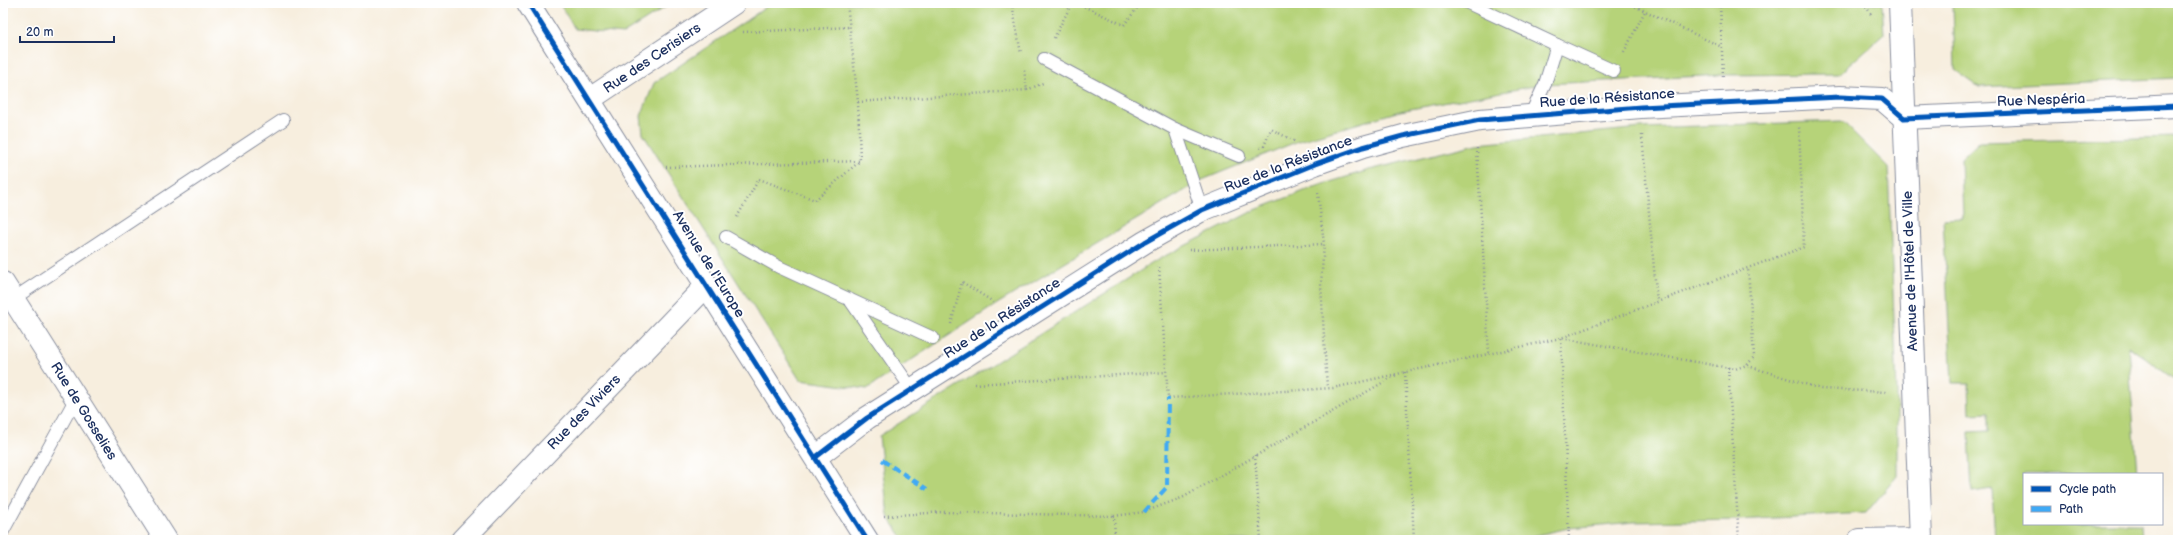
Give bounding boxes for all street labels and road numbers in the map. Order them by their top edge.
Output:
street label: Rue des Cerisiers [600,19,704,97]
street label: Rue de la Résistance [1539,85,1675,111]
street label: Rue Nespéria [1997,90,2086,110]
street label: Rue de la Résistance [1222,132,1354,196]
street label: Avenue de l'Hôtel de Ville [1899,191,1921,351]
street label: Avenue de l'Europe [669,207,749,321]
street label: Rue de la Résistance [940,274,1064,362]
street label: Rue de Gosselies [47,359,121,463]
street label: Rue des Viviers [544,371,624,453]

